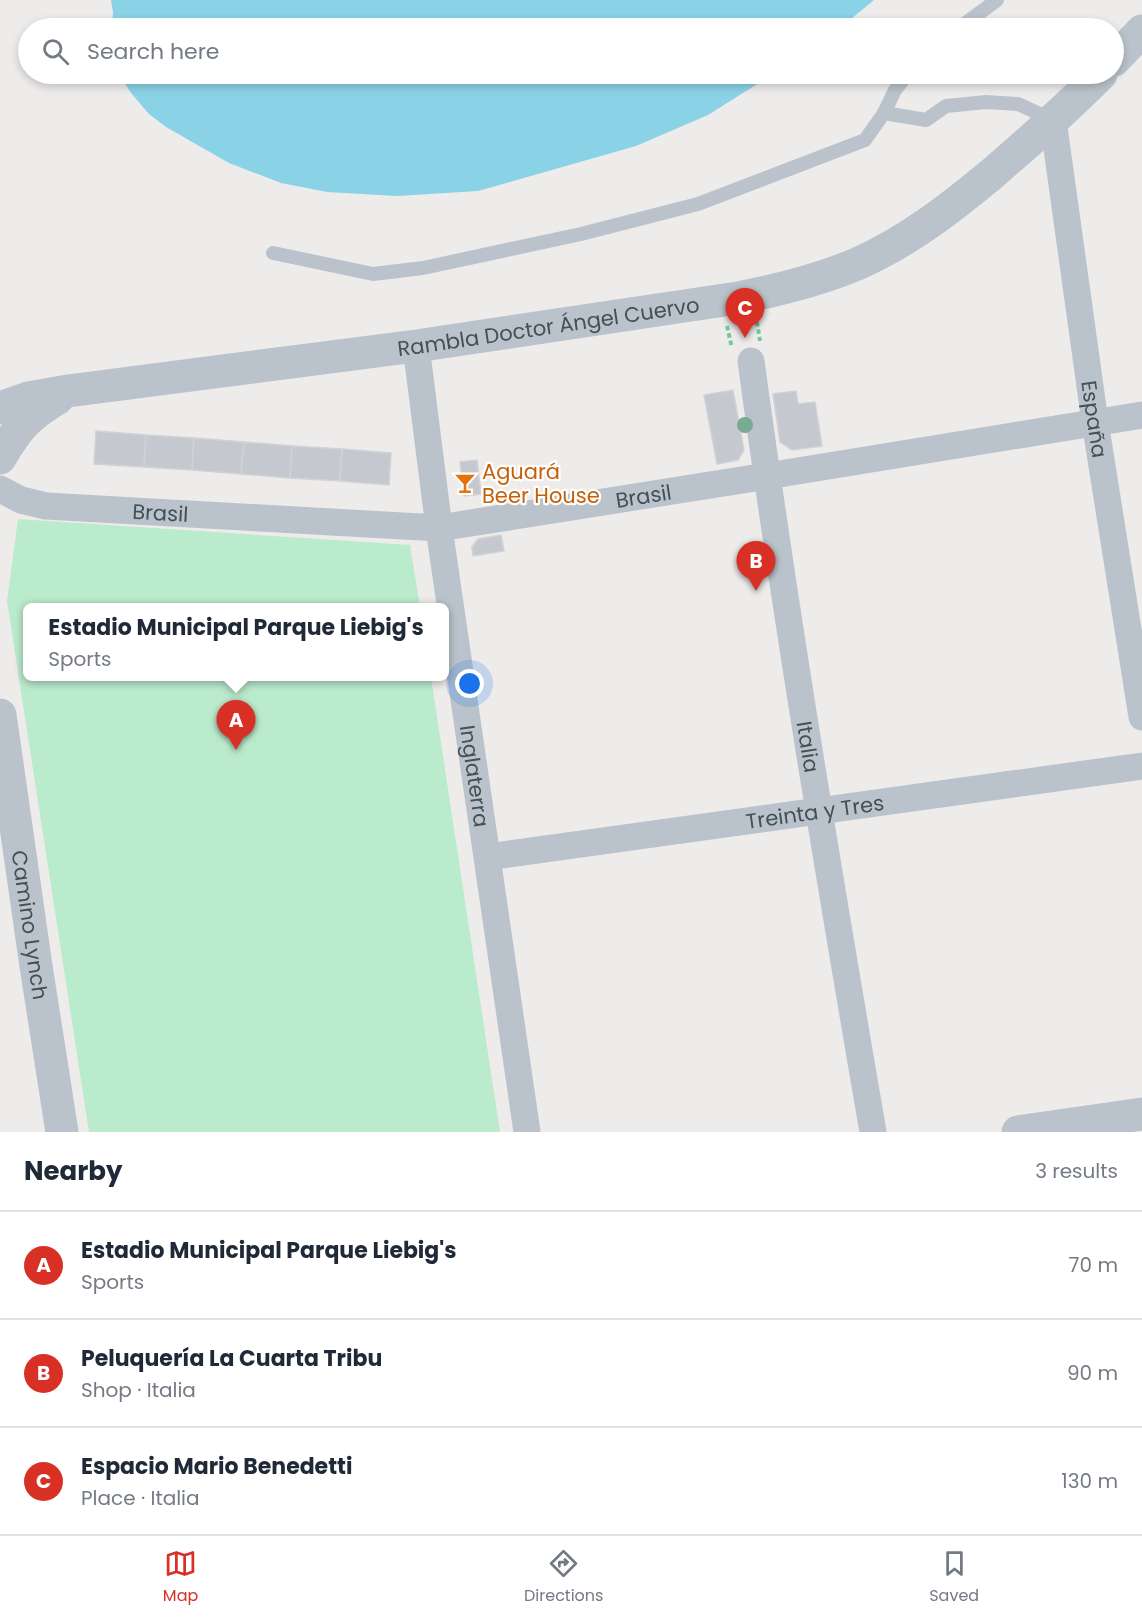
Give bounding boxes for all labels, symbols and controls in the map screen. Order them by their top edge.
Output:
search box [18,18,1124,84]
icon: search [39,35,72,68]
text: Search here [87,36,220,67]
pin: C [726,288,764,338]
street label: Rambla Doctor Ángel Cuervo [396,289,701,363]
street label: España [1075,379,1115,460]
place label: Aguará Beer House [482,457,600,510]
bar icon: Aguará Beer House [453,471,477,495]
street label: Brasil [613,477,673,514]
street label: Brasil [132,496,189,528]
pin: B [736,542,776,591]
popup [23,603,449,681]
text: Estadio Municipal Parque Liebig's [48,612,424,643]
text: Sports [48,645,112,673]
your location [455,669,484,698]
pin: A [216,700,256,750]
street label: Italia [790,719,827,775]
street label: Inglaterra [453,723,497,829]
street label: Treinta y Tres [744,788,886,835]
street label: Camino Lynch [5,848,56,1001]
text: Nearby [24,1153,122,1189]
text: 3 results [1035,1157,1118,1185]
text: Estadio Municipal Parque Liebig's [81,1235,456,1266]
text: A [36,1251,51,1279]
text: 70 m [1069,1251,1118,1279]
text: Sports [81,1268,144,1296]
text: Peluquería La Cuarta Tribu [81,1343,382,1374]
text: B [37,1359,50,1387]
text: 90 m [1067,1359,1118,1387]
text: Shop · Italia [81,1376,196,1404]
text: Espacio Mario Benedetti [81,1451,353,1482]
text: C [36,1467,51,1495]
text: 130 m [1061,1467,1118,1495]
text: Place · Italia [81,1484,200,1512]
tab: Map [163,1547,198,1608]
tab: Directions [524,1547,603,1608]
tab: Saved [929,1547,979,1608]

